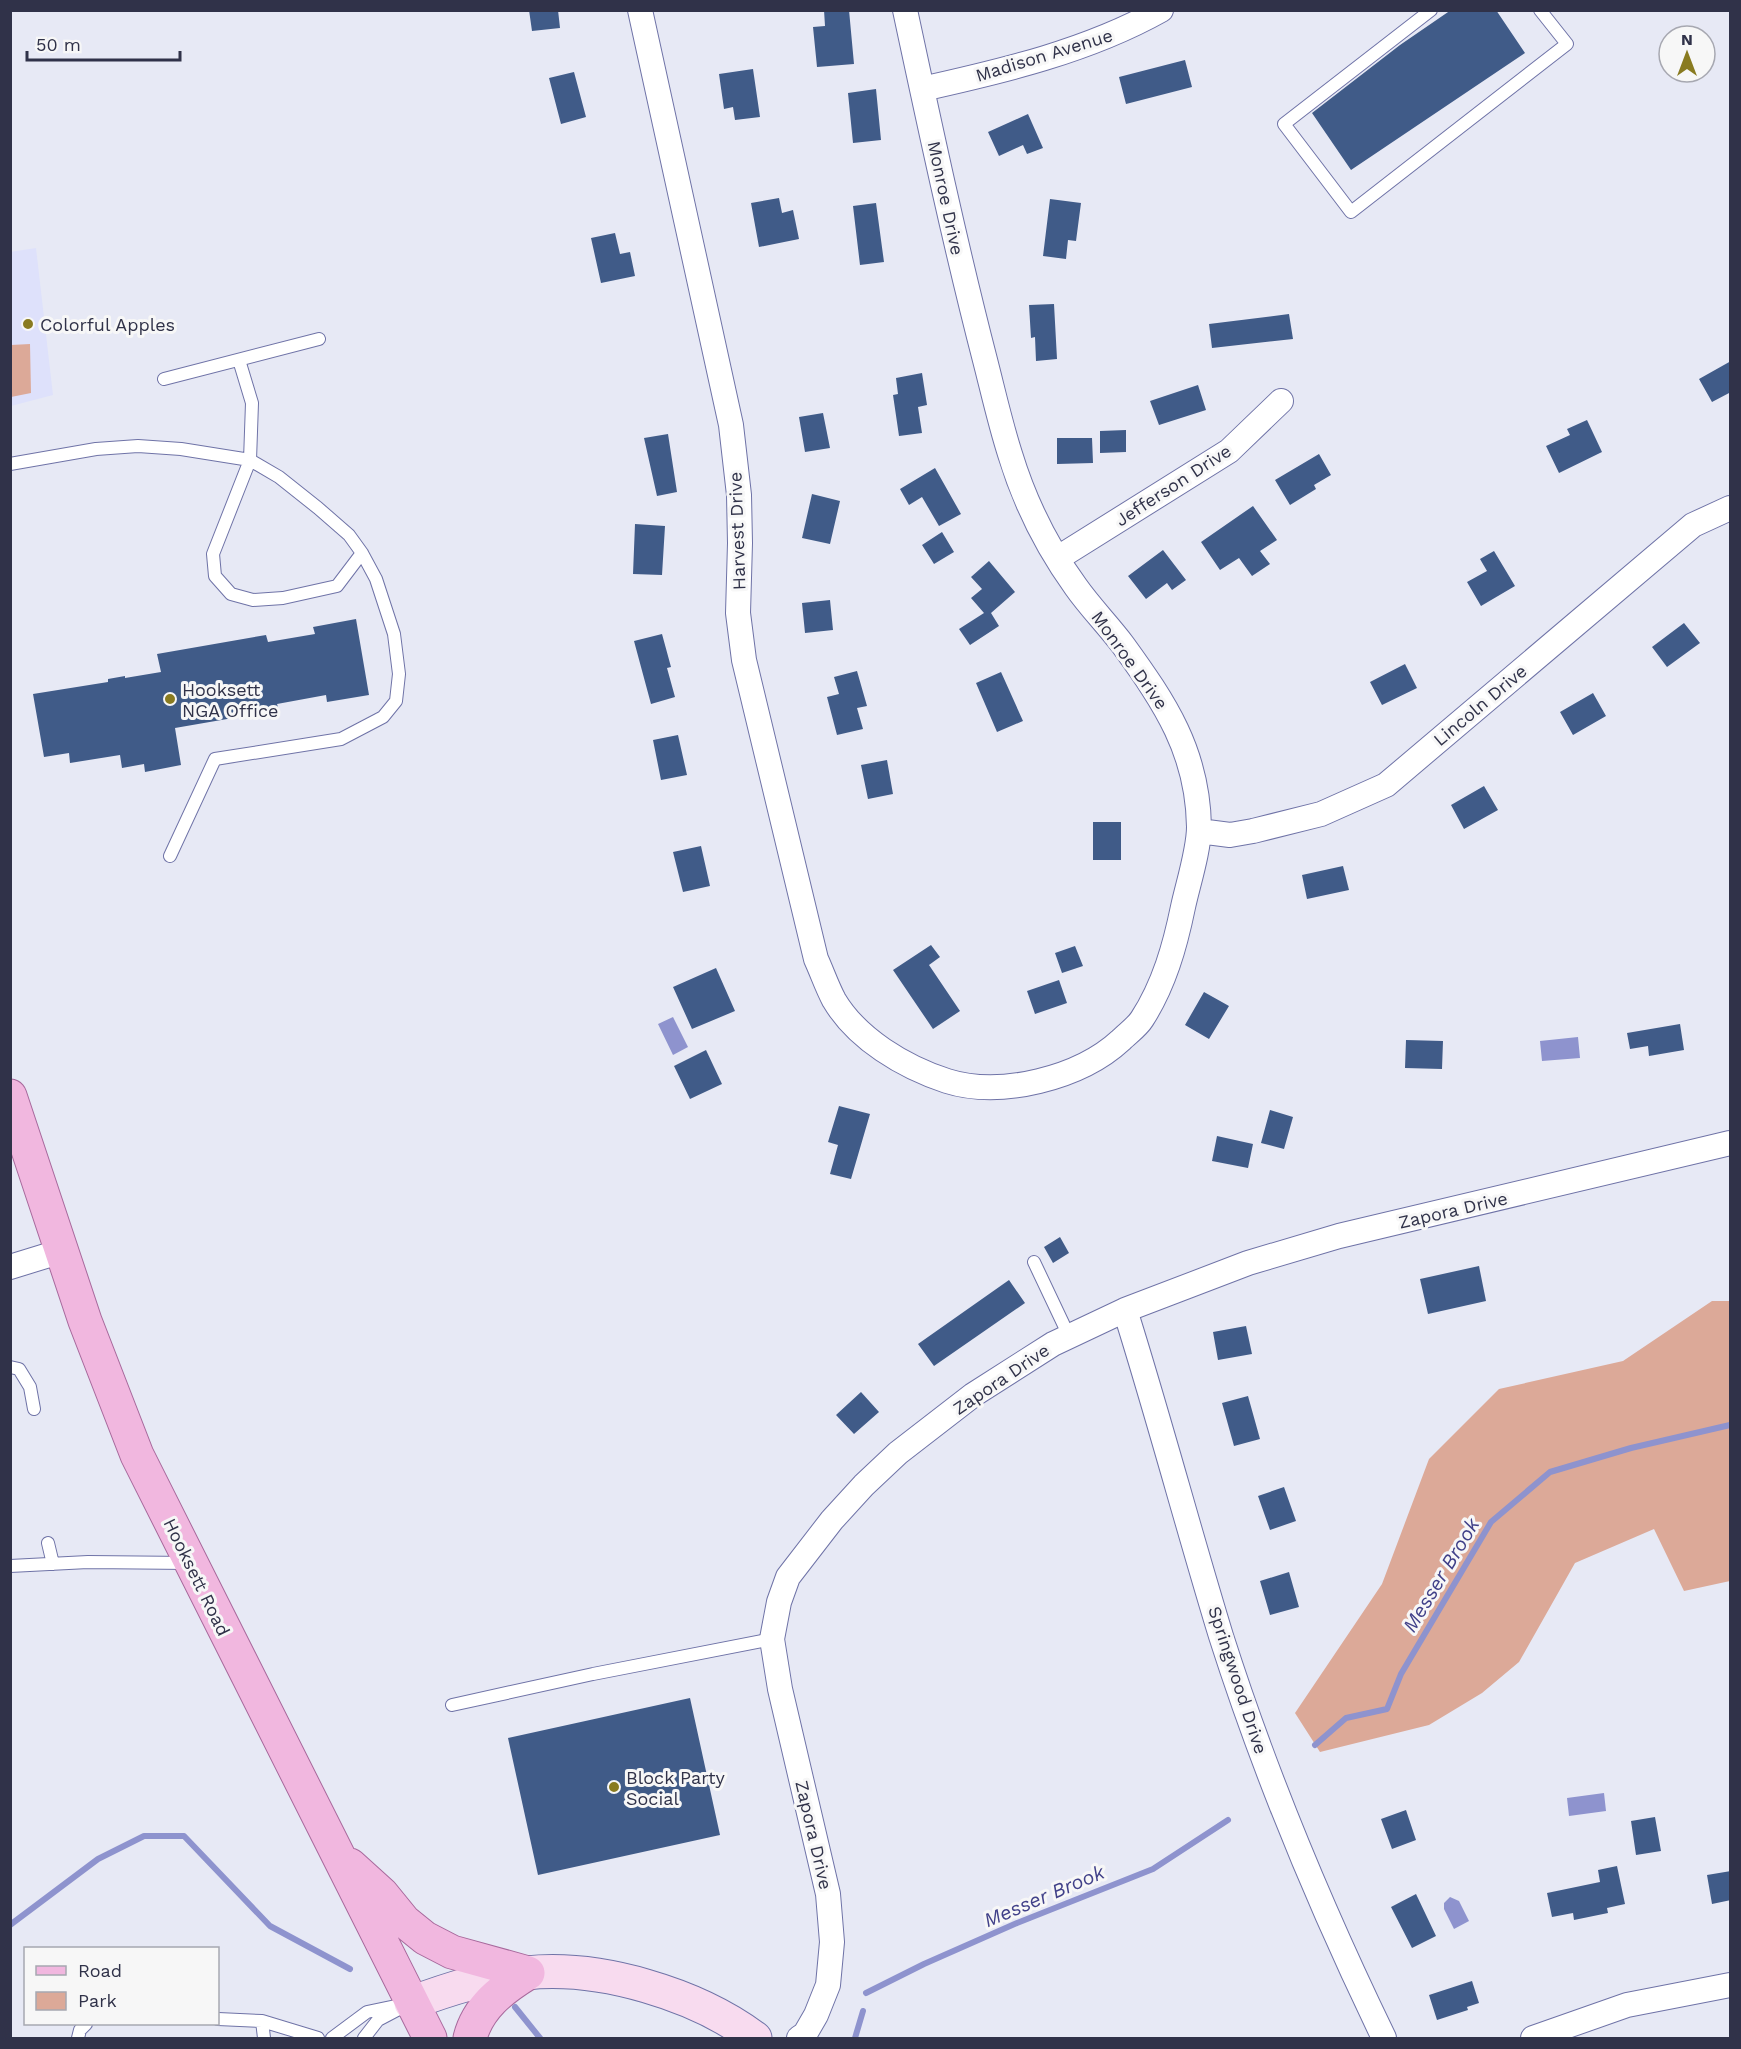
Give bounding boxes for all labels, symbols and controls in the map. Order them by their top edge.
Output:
scale bar [27,24,180,62]
street label: Madison Avenue [973,24,1115,86]
north arrow [1657,24,1717,84]
text: N [1681,30,1693,49]
text: 50 m [36,34,81,55]
street label: Monroe Drive [924,139,968,257]
place label: Colorful Apples [40,314,175,335]
marker: Colorful Apples [21,317,35,331]
street label: Jefferson Drive [1111,440,1235,530]
street label: Harvest Drive [724,472,750,590]
street label: Monroe Drive [1087,607,1173,713]
street label: Lincoln Drive [1429,660,1531,750]
place label: Hooksett NGA Office [182,679,278,721]
marker: Hooksett NGA Office [163,692,177,706]
street label: Zapora Drive [1396,1187,1510,1233]
street label: Zapora Drive [949,1339,1053,1419]
water label: Messer Brook [1398,1513,1485,1636]
street label: Hooksett Road [159,1515,235,1639]
street label: Springwood Drive [1204,1604,1272,1756]
place label: Block Party Social [626,1767,726,1809]
street label: Zapora Drive [791,1778,837,1892]
marker: Block Party Social [607,1780,621,1794]
water label: Messer Brook [980,1859,1109,1932]
legend [24,1947,219,2025]
text: Road [78,1960,122,1981]
text: Park [78,1990,117,2011]

